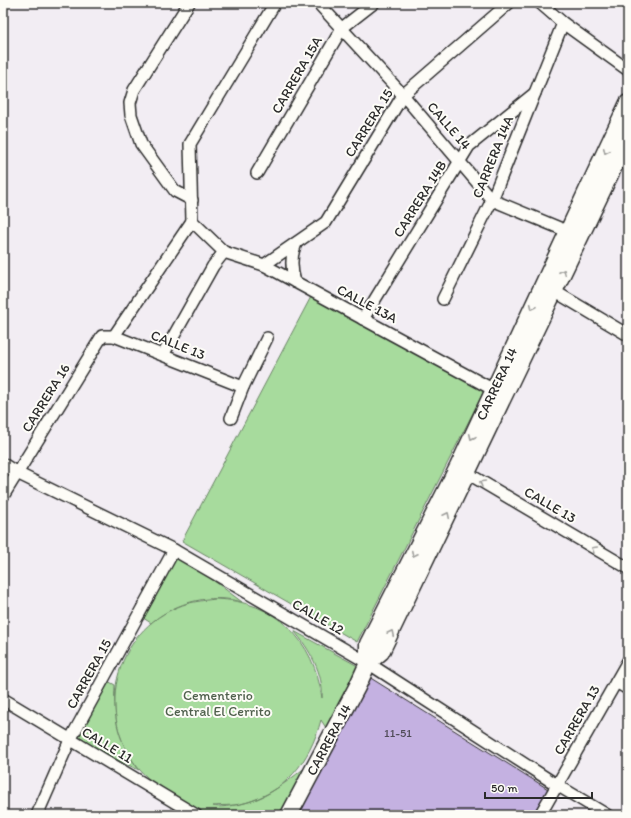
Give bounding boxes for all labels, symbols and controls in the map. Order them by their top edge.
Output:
street label: CARRERA 15A [268,33,326,117]
street label: CARRERA 15 [341,86,397,160]
street label: CALLE 14 [424,99,475,154]
street label: CARRERA 14A [469,113,517,201]
one-way arrow [603,147,611,155]
street label: CARRERA 14B [390,157,450,241]
one-way arrow [559,269,566,276]
street label: CALLE 13A [334,281,400,327]
one-way arrow [530,303,538,310]
street label: CALLE 13 [148,326,208,364]
street label: CARRERA 14 [473,344,522,423]
street label: CARRERA 16 [18,361,74,435]
one-way arrow [469,433,477,441]
one-way arrow [479,480,486,487]
street label: CALLE 13 [521,483,579,527]
one-way arrow [442,512,450,520]
one-way arrow [591,546,598,553]
one-way arrow [411,550,419,557]
street label: CALLE 12 [289,595,347,639]
one-way arrow [386,629,393,637]
street label: CARRERA 15 [63,636,115,712]
street label: CARRERA 13 [550,682,604,758]
park label: Cementerio Central El Cerrito [165,687,271,720]
street label: CARRERA 14 [303,701,355,779]
street label: CALLE 11 [79,723,136,767]
house number: 11-51 [384,726,412,740]
scale bar [485,774,592,800]
text: 50 m [491,781,517,795]

